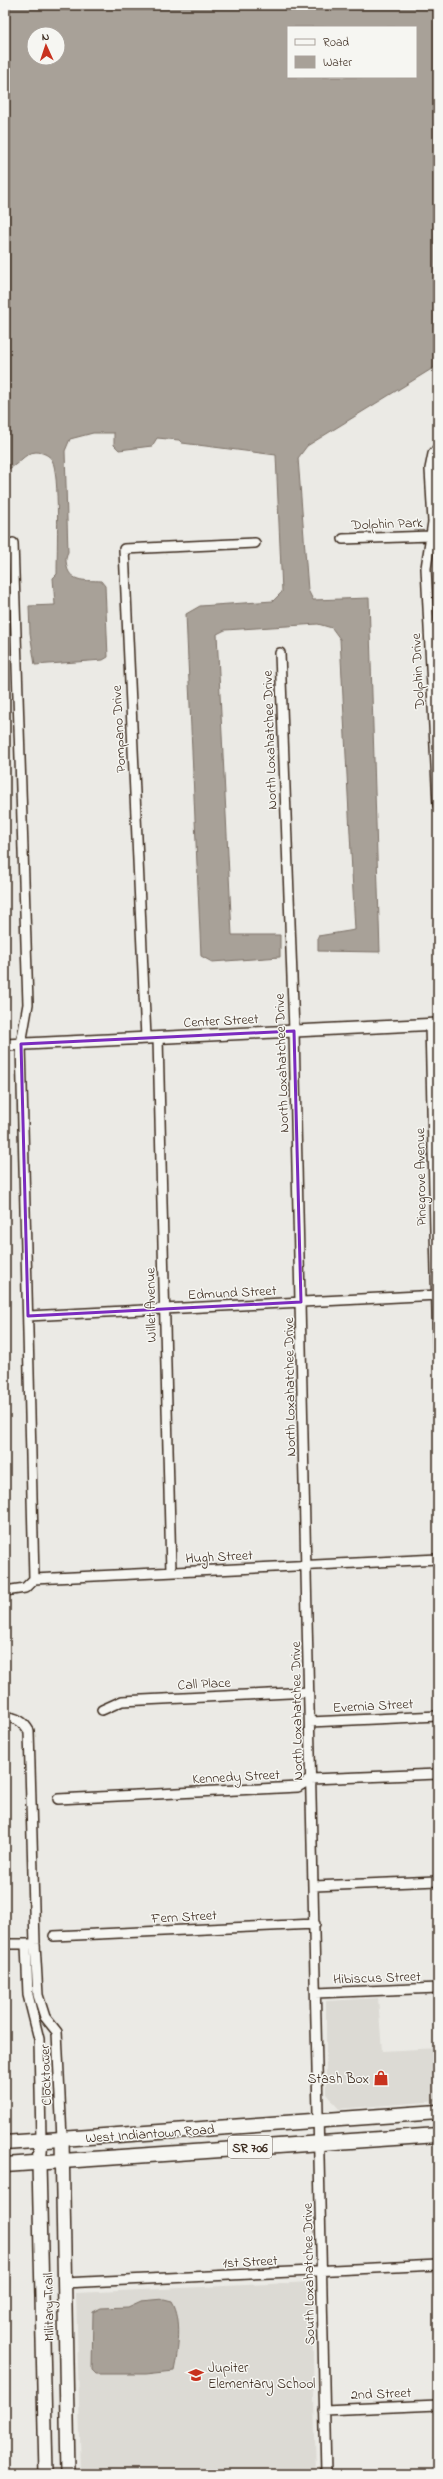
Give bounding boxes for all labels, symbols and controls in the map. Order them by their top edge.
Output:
north arrow [26,26,66,66]
legend [287,26,417,78]
text: N [41,29,50,45]
text: Road [323,34,349,52]
text: Water [323,54,352,72]
street label: Dolphin Park [350,513,424,536]
street label: Dolphin Drive [406,632,431,710]
street label: North Loxahatchee Drive [258,669,283,810]
street label: Pompano Drive [107,684,132,773]
street label: North Loxahatchee Drive [270,992,295,1133]
street label: Center Street [183,1009,259,1034]
street label: Pinegrove Avenue [410,1127,434,1226]
street label: Willet Avenue [140,1267,163,1343]
street label: Edmund Street [187,1281,277,1306]
street label: North Loxahatchee Drive [279,1316,302,1457]
street label: Hugh Street [185,1545,254,1571]
street label: North Loxahatchee Drive [286,1640,309,1781]
street label: Call Place [177,1673,232,1696]
street label: Evernia Street [332,1694,414,1719]
street label: Kennedy Street [192,1765,281,1791]
street label: Fern Street [150,1905,218,1930]
street label: Hibiscus Street [333,1966,422,1991]
street label: Clocktower [35,2043,58,2106]
place label: Stash Box [307,2069,369,2090]
shop icon: Stash Box [372,2069,390,2087]
street label: West Indiantown Road [85,2119,216,2149]
road number: SR 706 [228,2136,272,2158]
street label: South Loxahatchee Drive [298,2202,321,2345]
street label: 1st Street [222,2251,278,2274]
street label: Military Trail [38,2272,62,2341]
place label: Jupiter Elementary School [208,2358,315,2396]
school or university icon: Jupiter Elementary School [187,2366,205,2384]
street label: 2nd Street [350,2383,412,2406]

